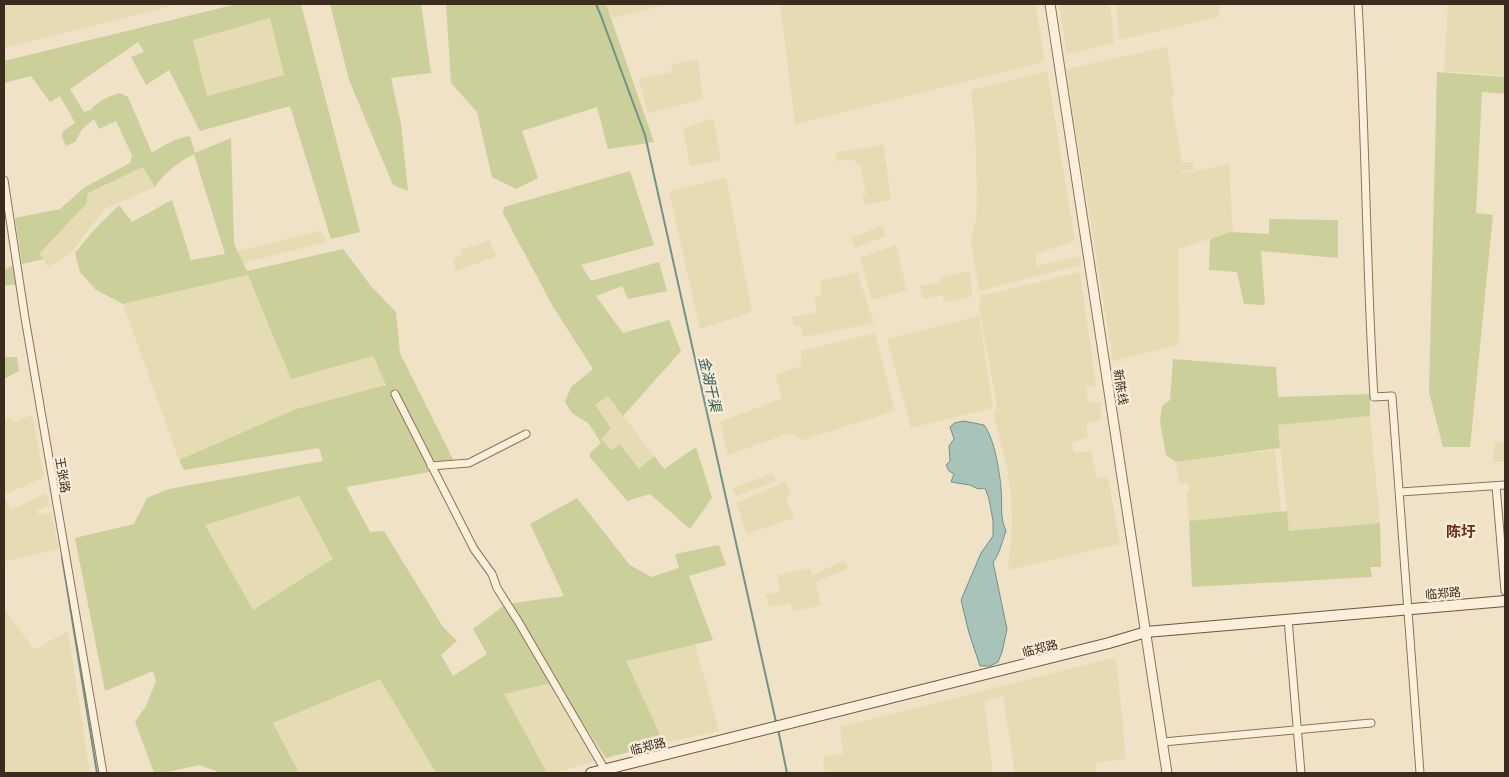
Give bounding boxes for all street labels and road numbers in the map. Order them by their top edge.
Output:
street label: 新陈线 [1111,368,1131,406]
street label: 王张路 [52,456,74,494]
street label: 临郑路 [1424,584,1462,602]
street label: 临郑路 [1021,636,1059,660]
street label: 临郑路 [629,734,667,758]

